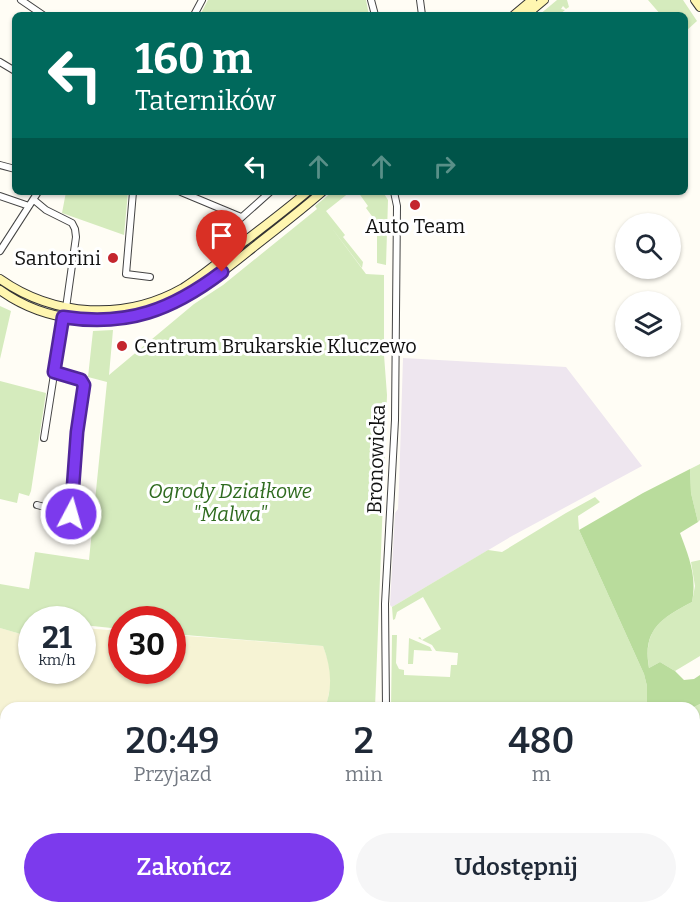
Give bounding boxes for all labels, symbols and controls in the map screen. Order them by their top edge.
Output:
text: 160 m [135,34,252,84]
icon: left [36,36,114,114]
text: Taterników [135,85,276,117]
icon: left [239,150,272,183]
icon: ahead [302,150,335,183]
icon: ahead [365,150,398,183]
icon: right [428,150,461,183]
marker: Auto Team [408,198,422,212]
pin [196,210,247,272]
map controls [615,213,681,357]
button: search [615,213,681,279]
place label: Auto Team [365,214,465,238]
icon: arrive [205,219,238,252]
place label: Santorini [14,246,101,270]
marker: Santorini [106,251,120,265]
button: layers [615,291,681,357]
place label: Centrum Brukarskie Kluczewo [134,334,417,358]
marker: Centrum Brukarskie Kluczewo [115,339,129,353]
street label: Bronowicka [362,404,390,514]
park label: Ogrody Działkowe "Malwa" [148,479,312,526]
position arrow [39,482,103,546]
speed limit sign: 30 [108,606,186,684]
text: 21 [42,620,72,656]
text: km/h [38,651,76,669]
text: 20:49 [126,719,219,763]
text: 2 [354,719,374,763]
text: 480 [508,719,574,763]
text: Przyjazd [133,762,212,786]
text: min [345,762,383,786]
text: m [532,762,551,786]
button: Zakończ [24,833,344,902]
button: Udostępnij [356,833,676,902]

